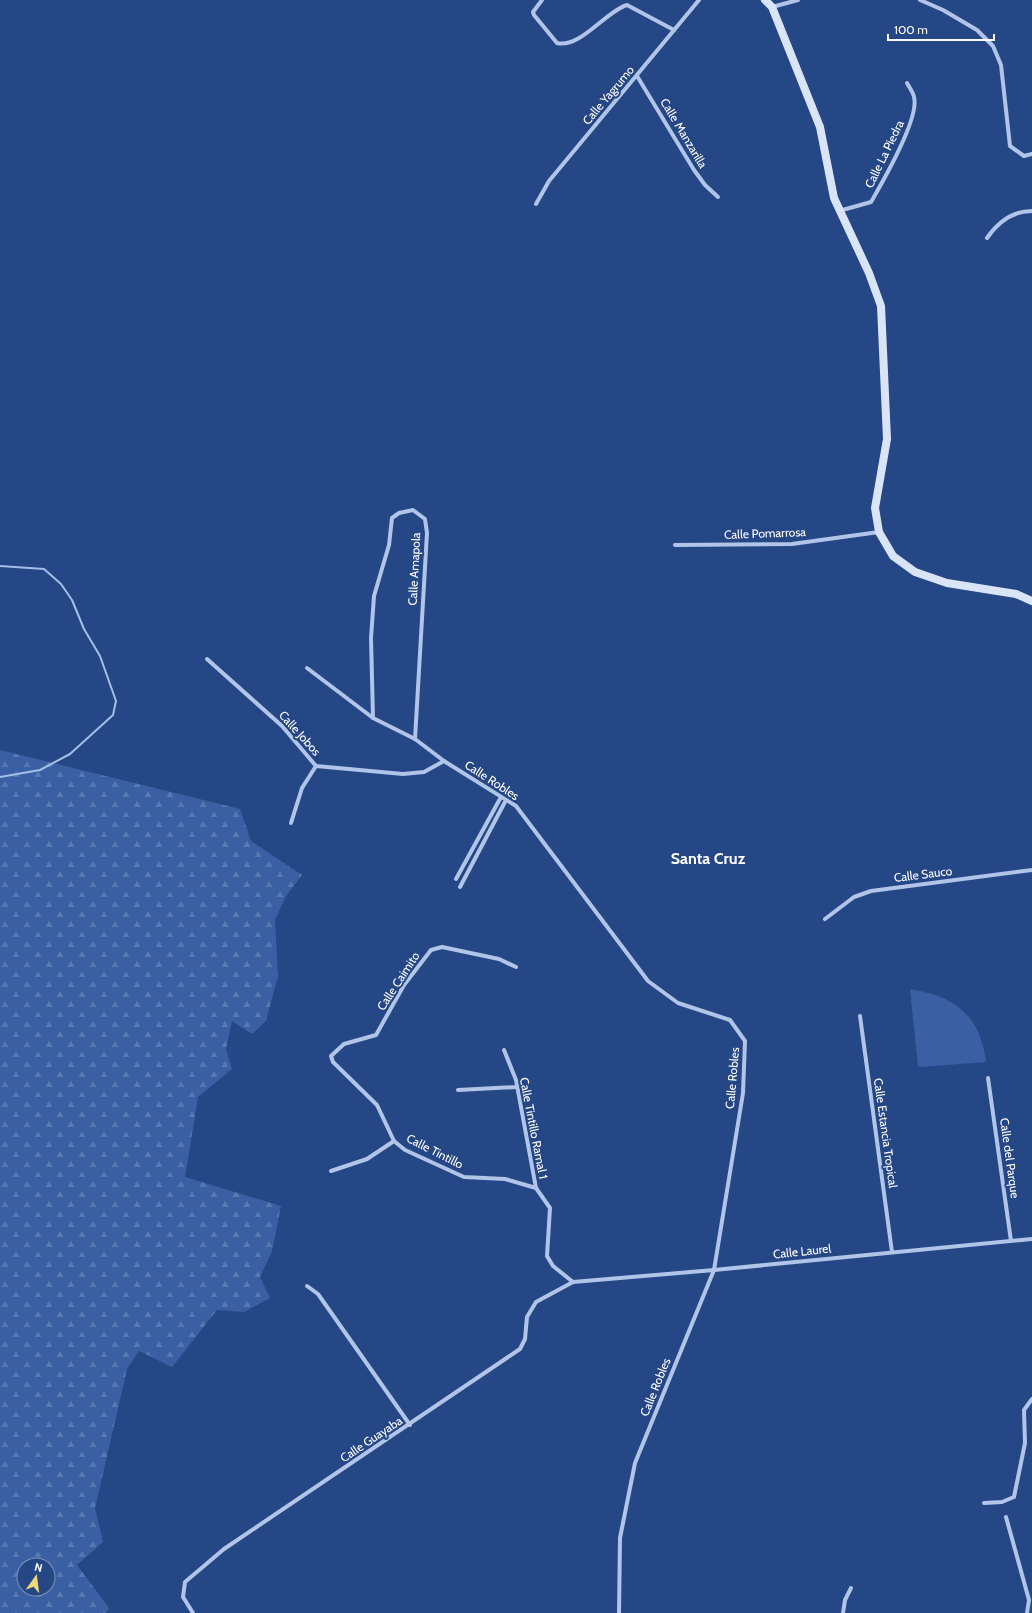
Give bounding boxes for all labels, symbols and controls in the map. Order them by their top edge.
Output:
scale bar [888,16,994,42]
text: 100 m [894,22,928,37]
street label: Calle Yagrumo [579,62,637,128]
street label: Calle Manzarilla [657,95,711,171]
street label: Calle La Piedra [861,117,907,190]
street label: Calle Pomarrosa [724,524,806,542]
street label: Calle Amapola [405,532,423,606]
street label: Calle Jobos [276,707,324,759]
street label: Calle Robles [462,757,522,803]
district label: Santa Cruz [671,849,746,868]
street label: Calle Sauco [893,863,953,885]
street label: Calle Caimito [373,949,423,1013]
street label: Calle Robles [722,1047,742,1109]
street label: Calle Tintillo Ramal 1 [517,1076,551,1180]
street label: Calle Estancia Tropical [871,1077,901,1189]
street label: Calle del Parque [997,1117,1023,1199]
street label: Calle Tintillo [404,1130,466,1172]
street label: Calle Laurel [772,1240,832,1262]
street label: Calle Robles [636,1356,674,1418]
street label: Calle Guayaba [337,1413,405,1465]
north arrow [16,1557,56,1597]
text: N [33,1560,44,1575]

